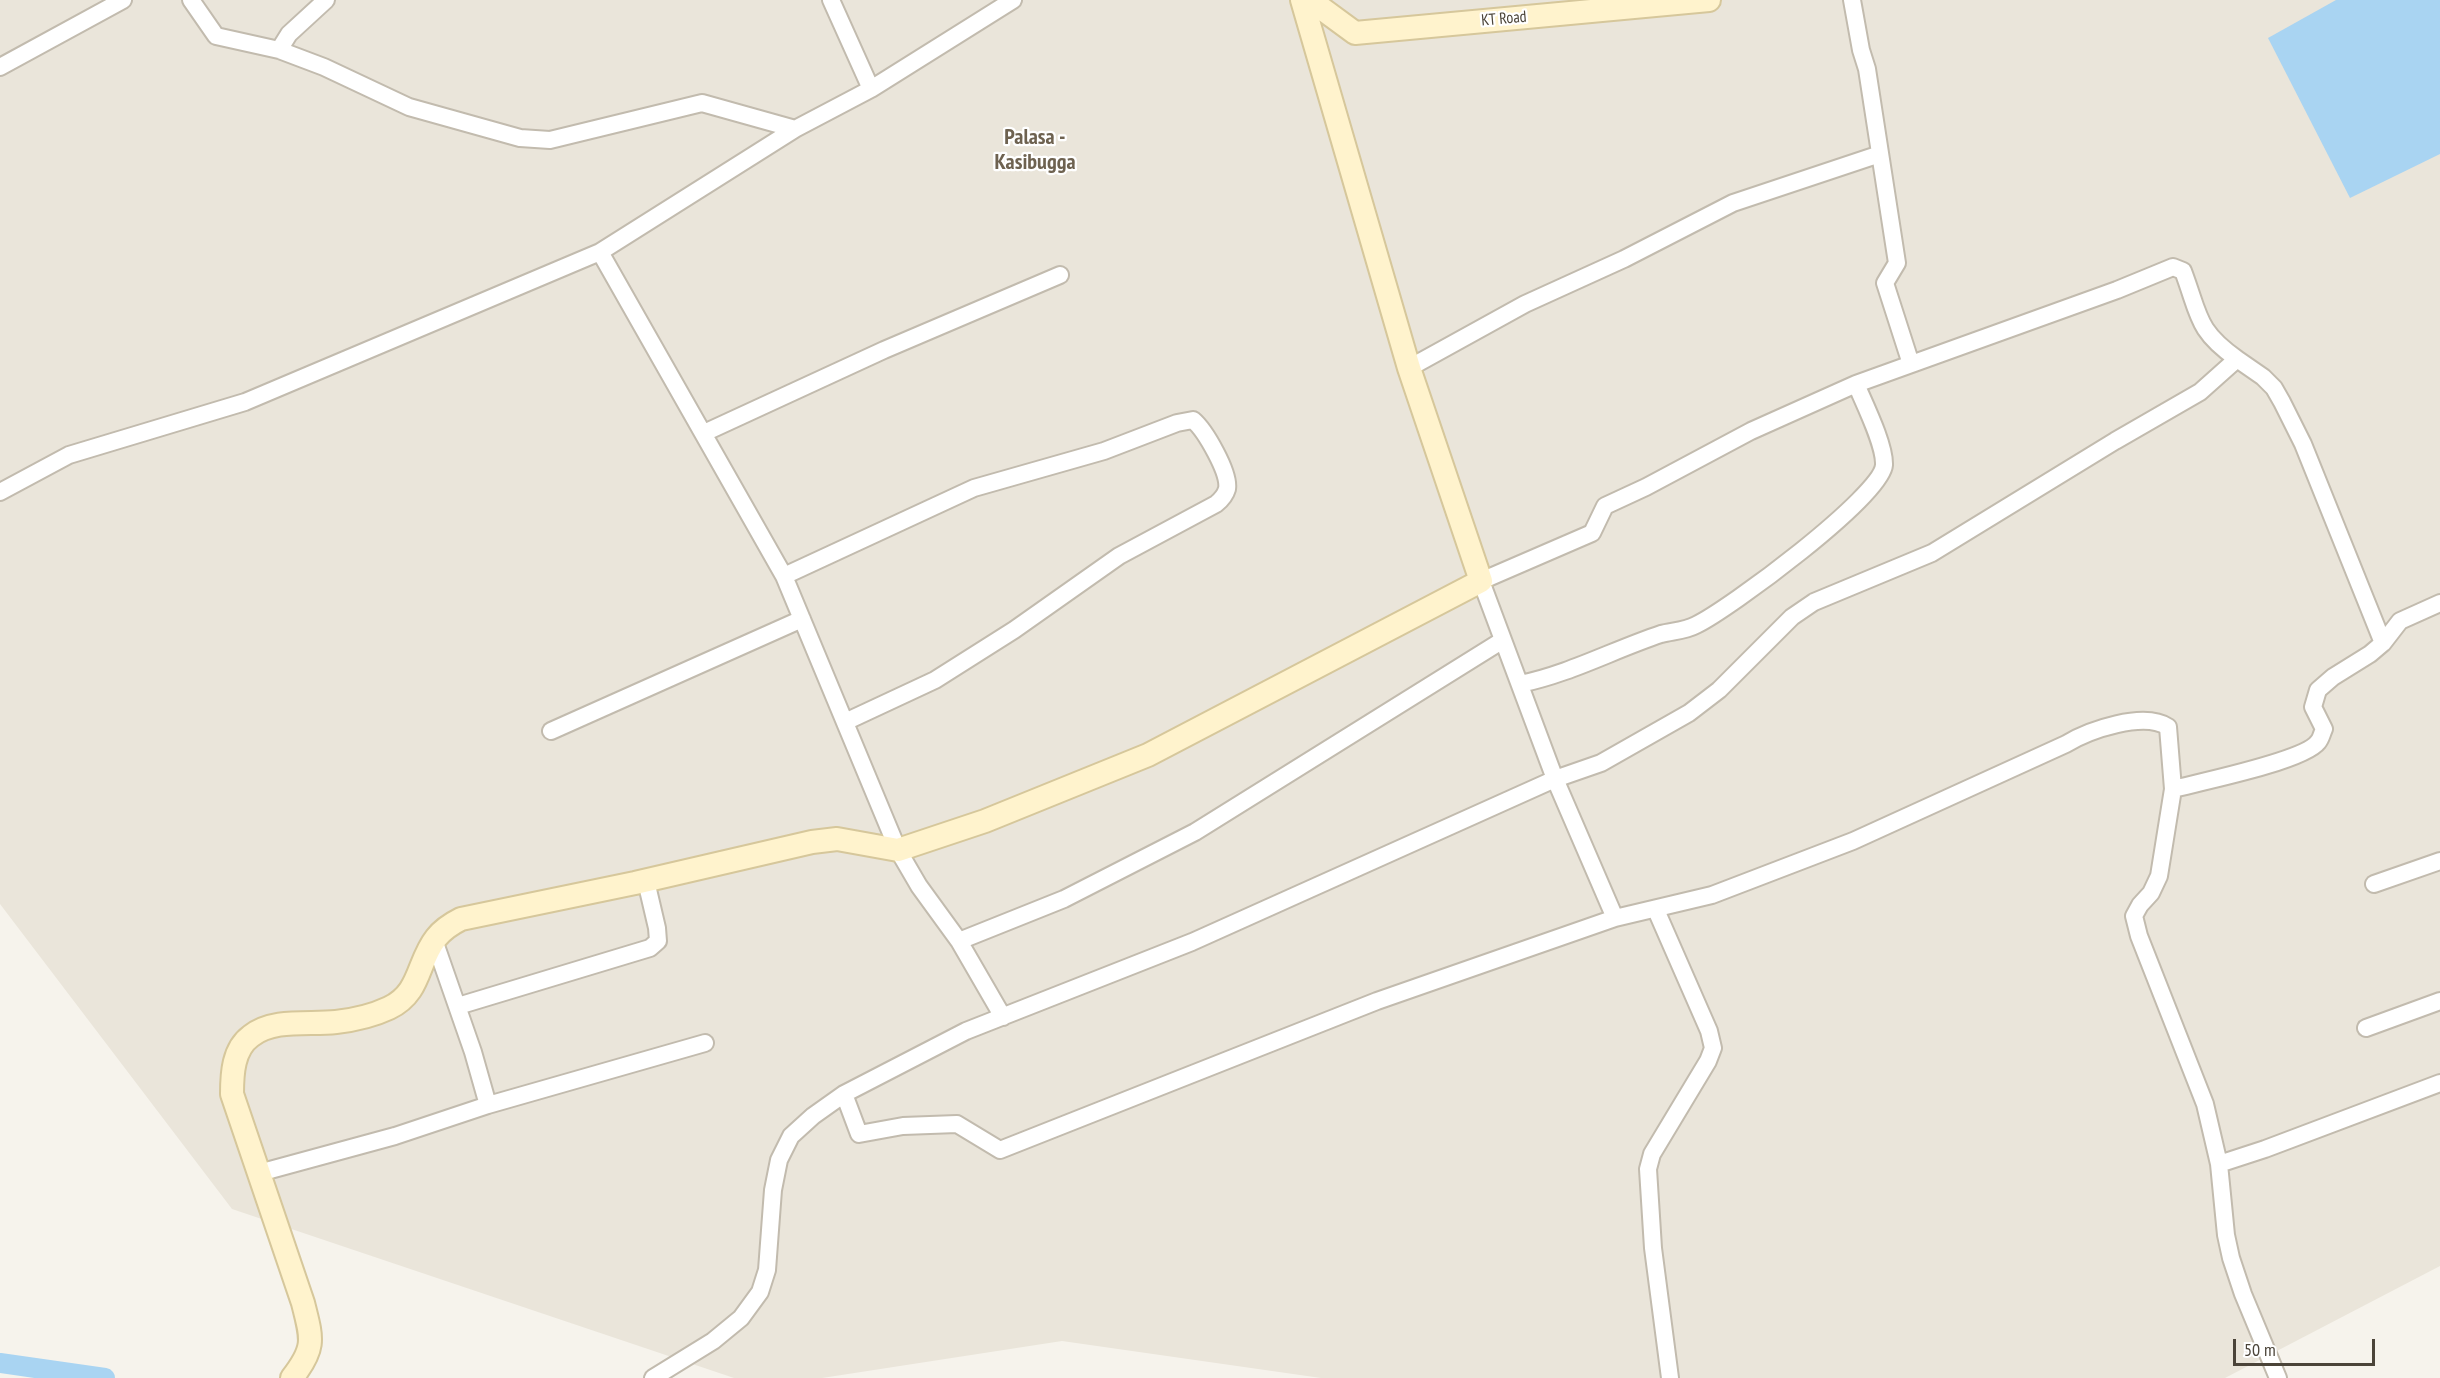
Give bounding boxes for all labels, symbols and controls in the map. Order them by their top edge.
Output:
street label: KT Road [1481,7,1527,31]
district label: Palasa - Kasibugga [995,125,1075,176]
scale bar [2236,1327,2378,1365]
text: 50 m [2244,1338,2276,1361]

